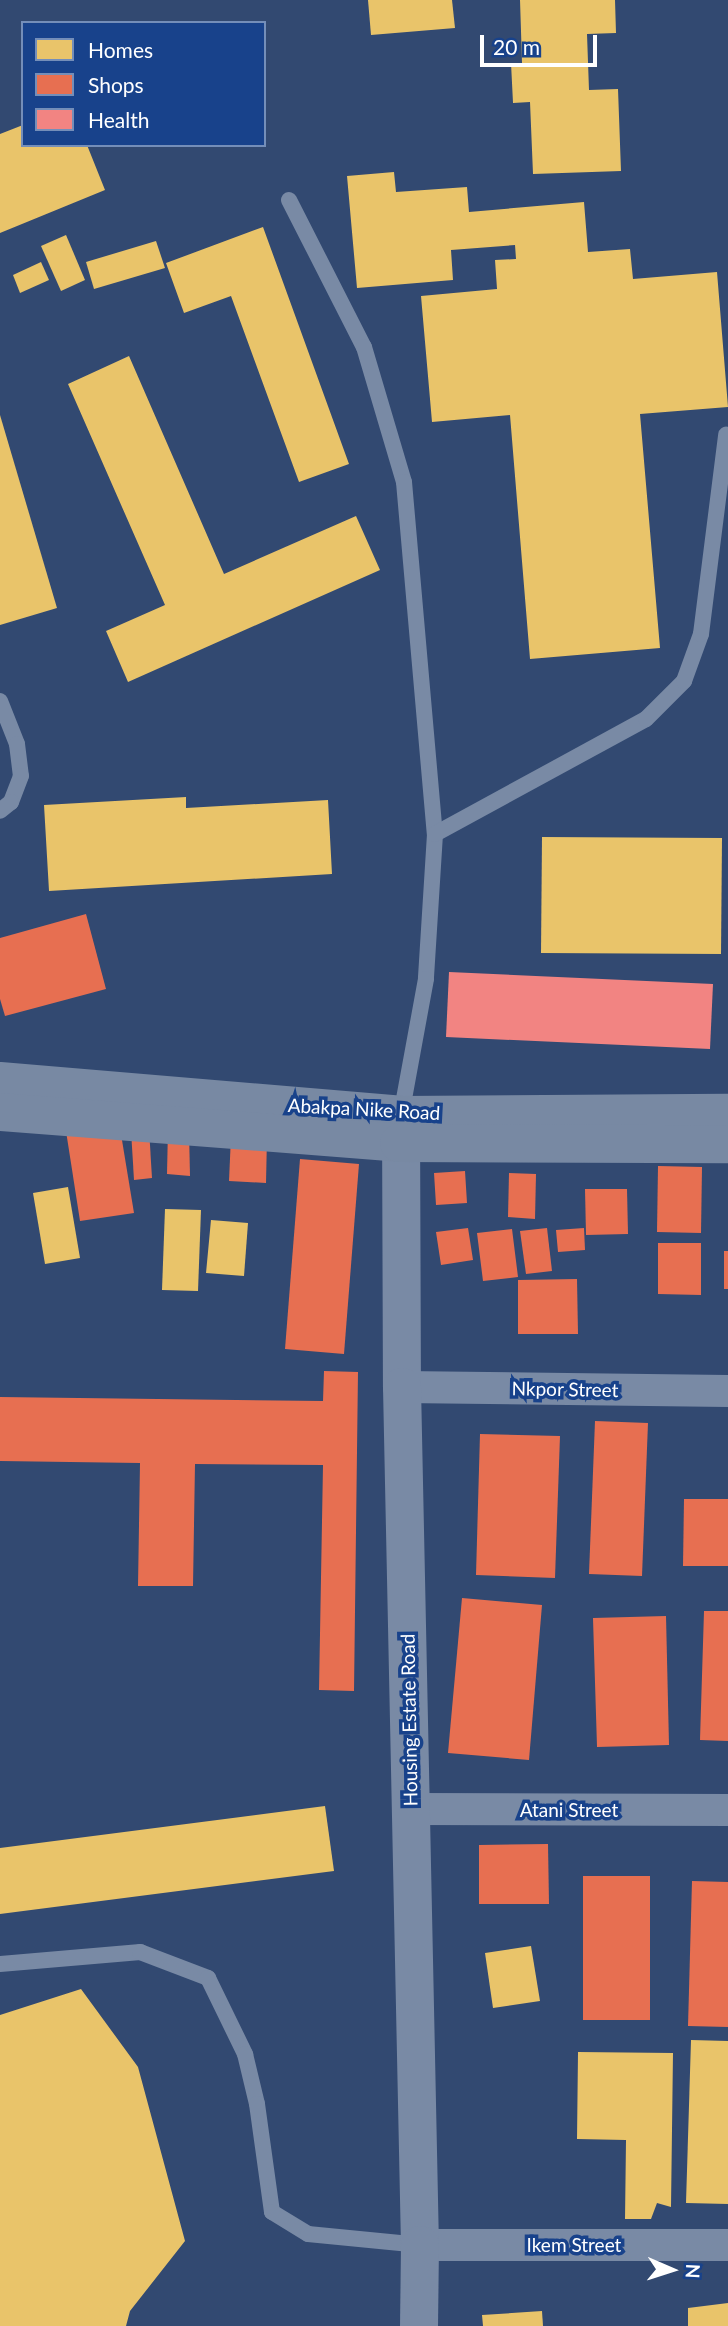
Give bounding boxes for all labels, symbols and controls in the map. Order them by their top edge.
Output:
legend [21,21,266,147]
scale bar [483,21,600,65]
text: 20 m [493,34,540,59]
text: Homes [88,37,153,62]
text: Shops [88,72,144,97]
text: Health [88,107,149,132]
street label: Abakpa Nike Road [287,1094,441,1124]
street label: Nkpor Street [511,1377,619,1401]
street label: Housing Estate Road [396,1633,422,1807]
street label: Atani Street [520,1799,618,1821]
street label: Ikem Street [527,2234,621,2256]
north arrow [637,2235,707,2305]
text: N [682,2263,705,2279]

